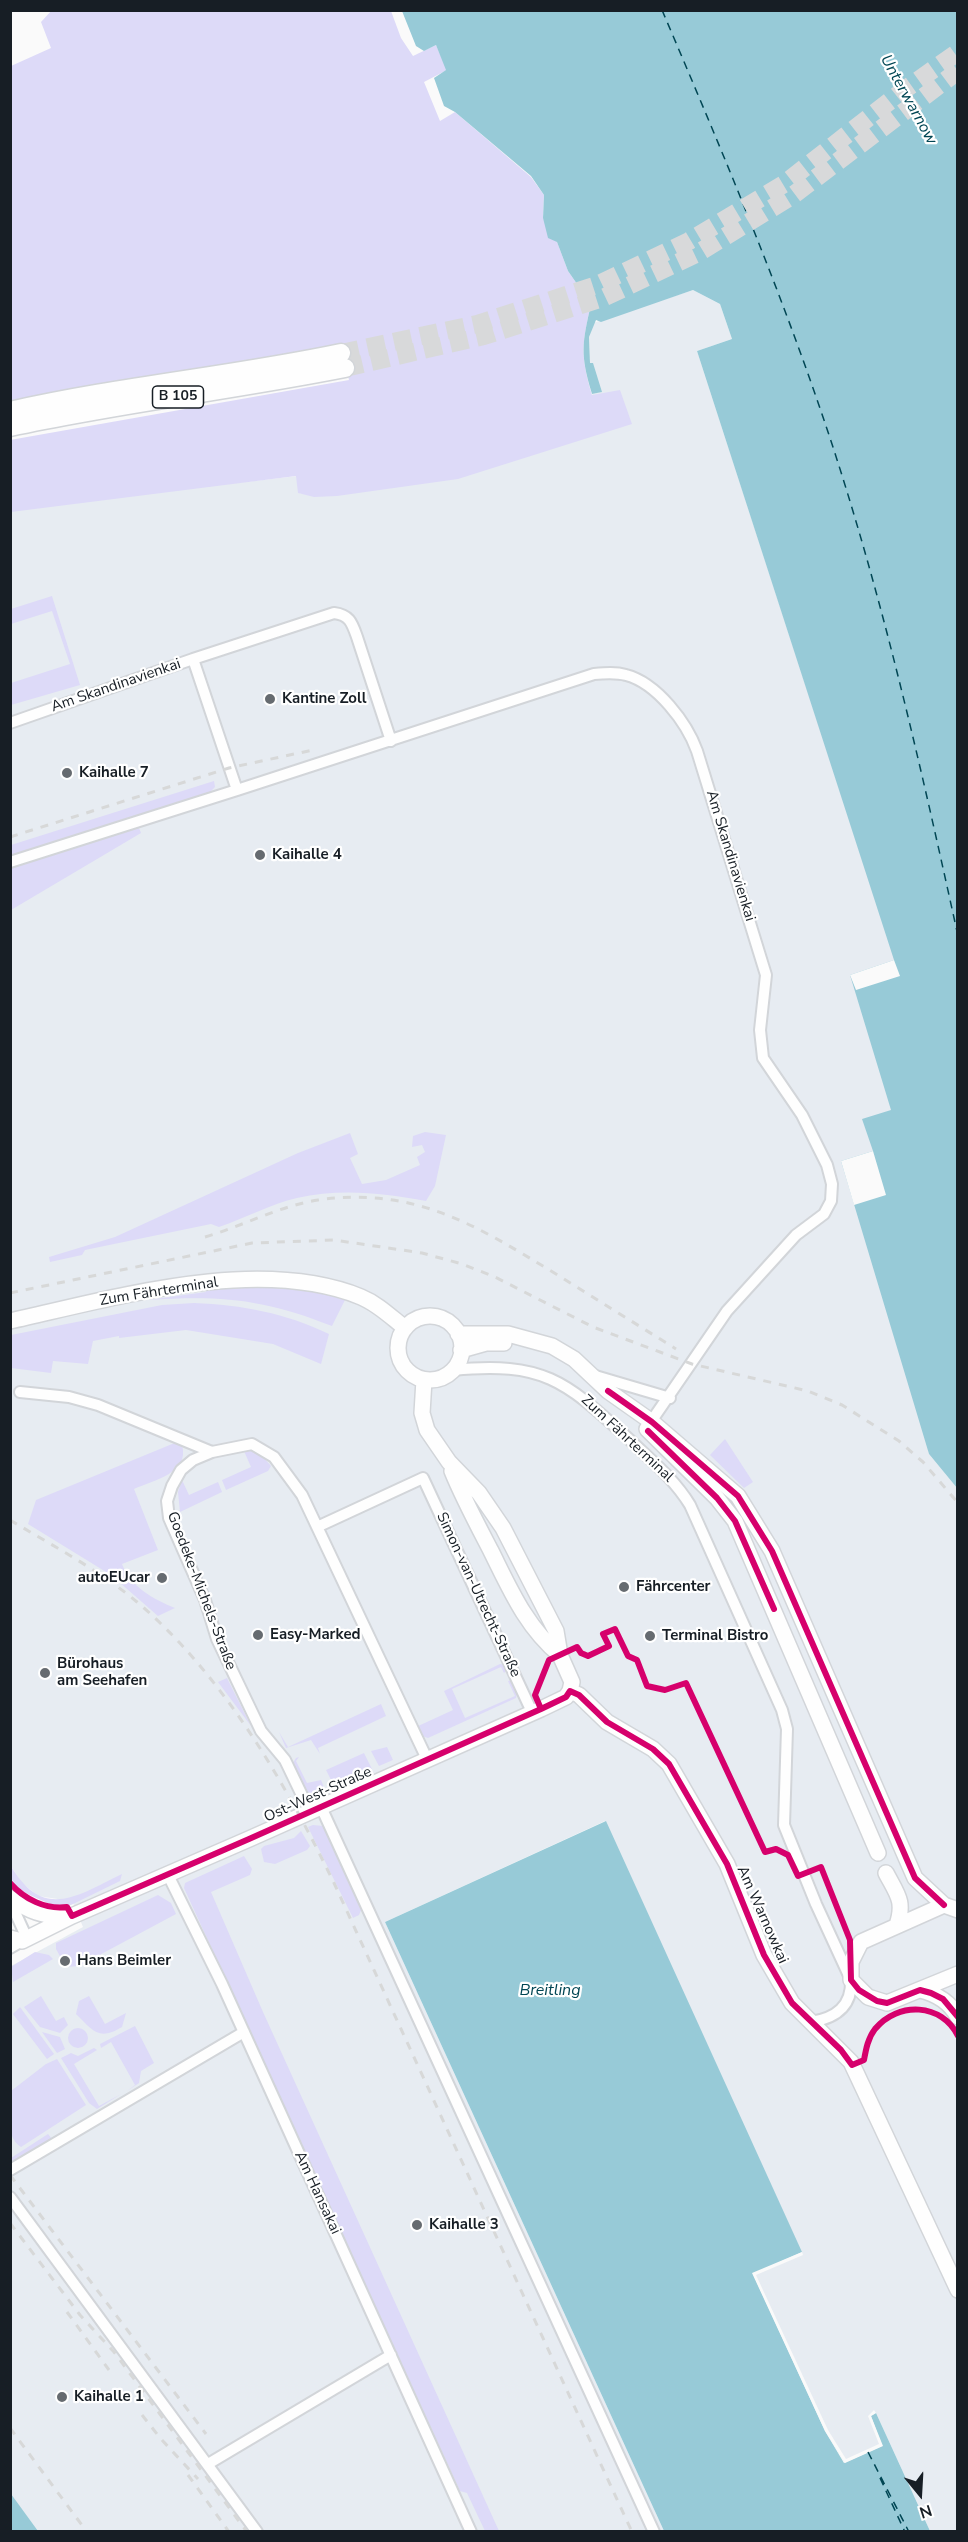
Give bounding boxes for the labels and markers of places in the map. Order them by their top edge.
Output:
place label: Kantine Zoll [282,690,367,708]
marker: Kantine Zoll [263,692,277,706]
place label: Kaihalle 7 [79,764,149,782]
marker: Kaihalle 7 [60,766,74,780]
place label: Kaihalle 4 [272,846,342,864]
marker: Kaihalle 4 [253,848,267,862]
place label: autoEUcar [78,1569,150,1587]
marker: autoEUcar [155,1571,169,1585]
place label: Fährcenter [636,1578,710,1596]
marker: Fährcenter [617,1580,631,1594]
place label: Easy-Marked [270,1626,361,1644]
place label: Terminal Bistro [662,1627,768,1645]
marker: Easy-Marked [251,1628,265,1642]
marker: Terminal Bistro [643,1629,657,1643]
place label: Bürohaus am Seehafen [57,1655,147,1690]
marker: Bürohaus am Seehafen [38,1666,52,1680]
place label: Hans Beimler [77,1952,171,1970]
marker: Hans Beimler [58,1954,72,1968]
place label: Kaihalle 3 [429,2216,499,2234]
marker: Kaihalle 3 [410,2218,424,2232]
place label: Kaihalle 1 [74,2388,144,2406]
marker: Kaihalle 1 [55,2390,69,2404]

